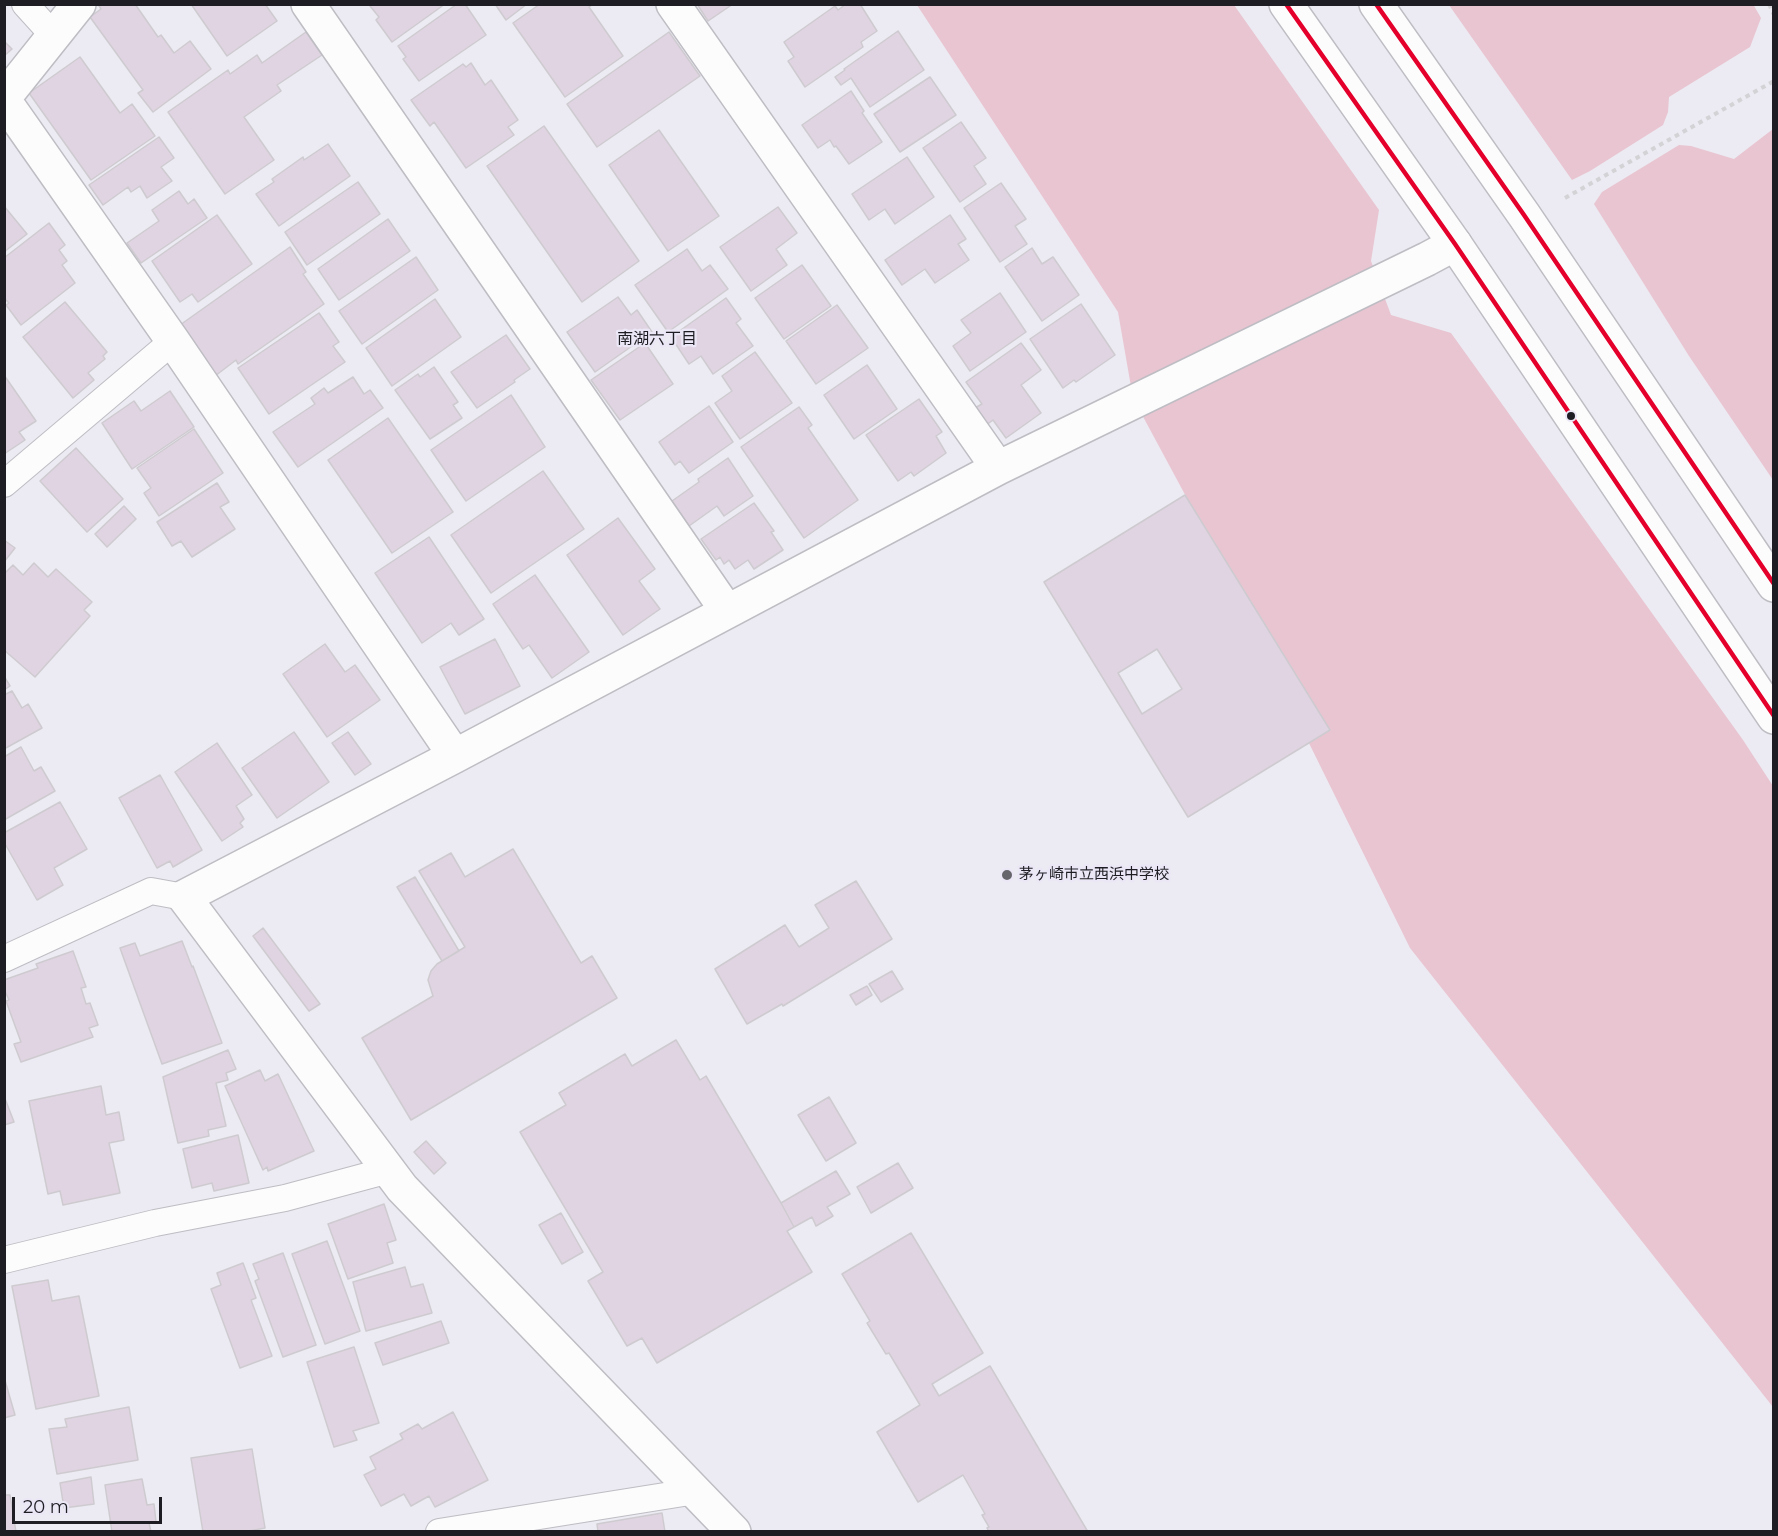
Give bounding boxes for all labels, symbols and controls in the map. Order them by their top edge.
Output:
district label: 南湖六丁目 [617,329,697,349]
unlabelled marker [1565,410,1577,422]
place label: 茅ヶ崎市立西浜中学校 [1019,866,1169,884]
marker: 茅ヶ崎市立西浜中学校 [1000,868,1014,882]
scale bar [15,1485,165,1523]
text: 20 m [23,1496,69,1518]

